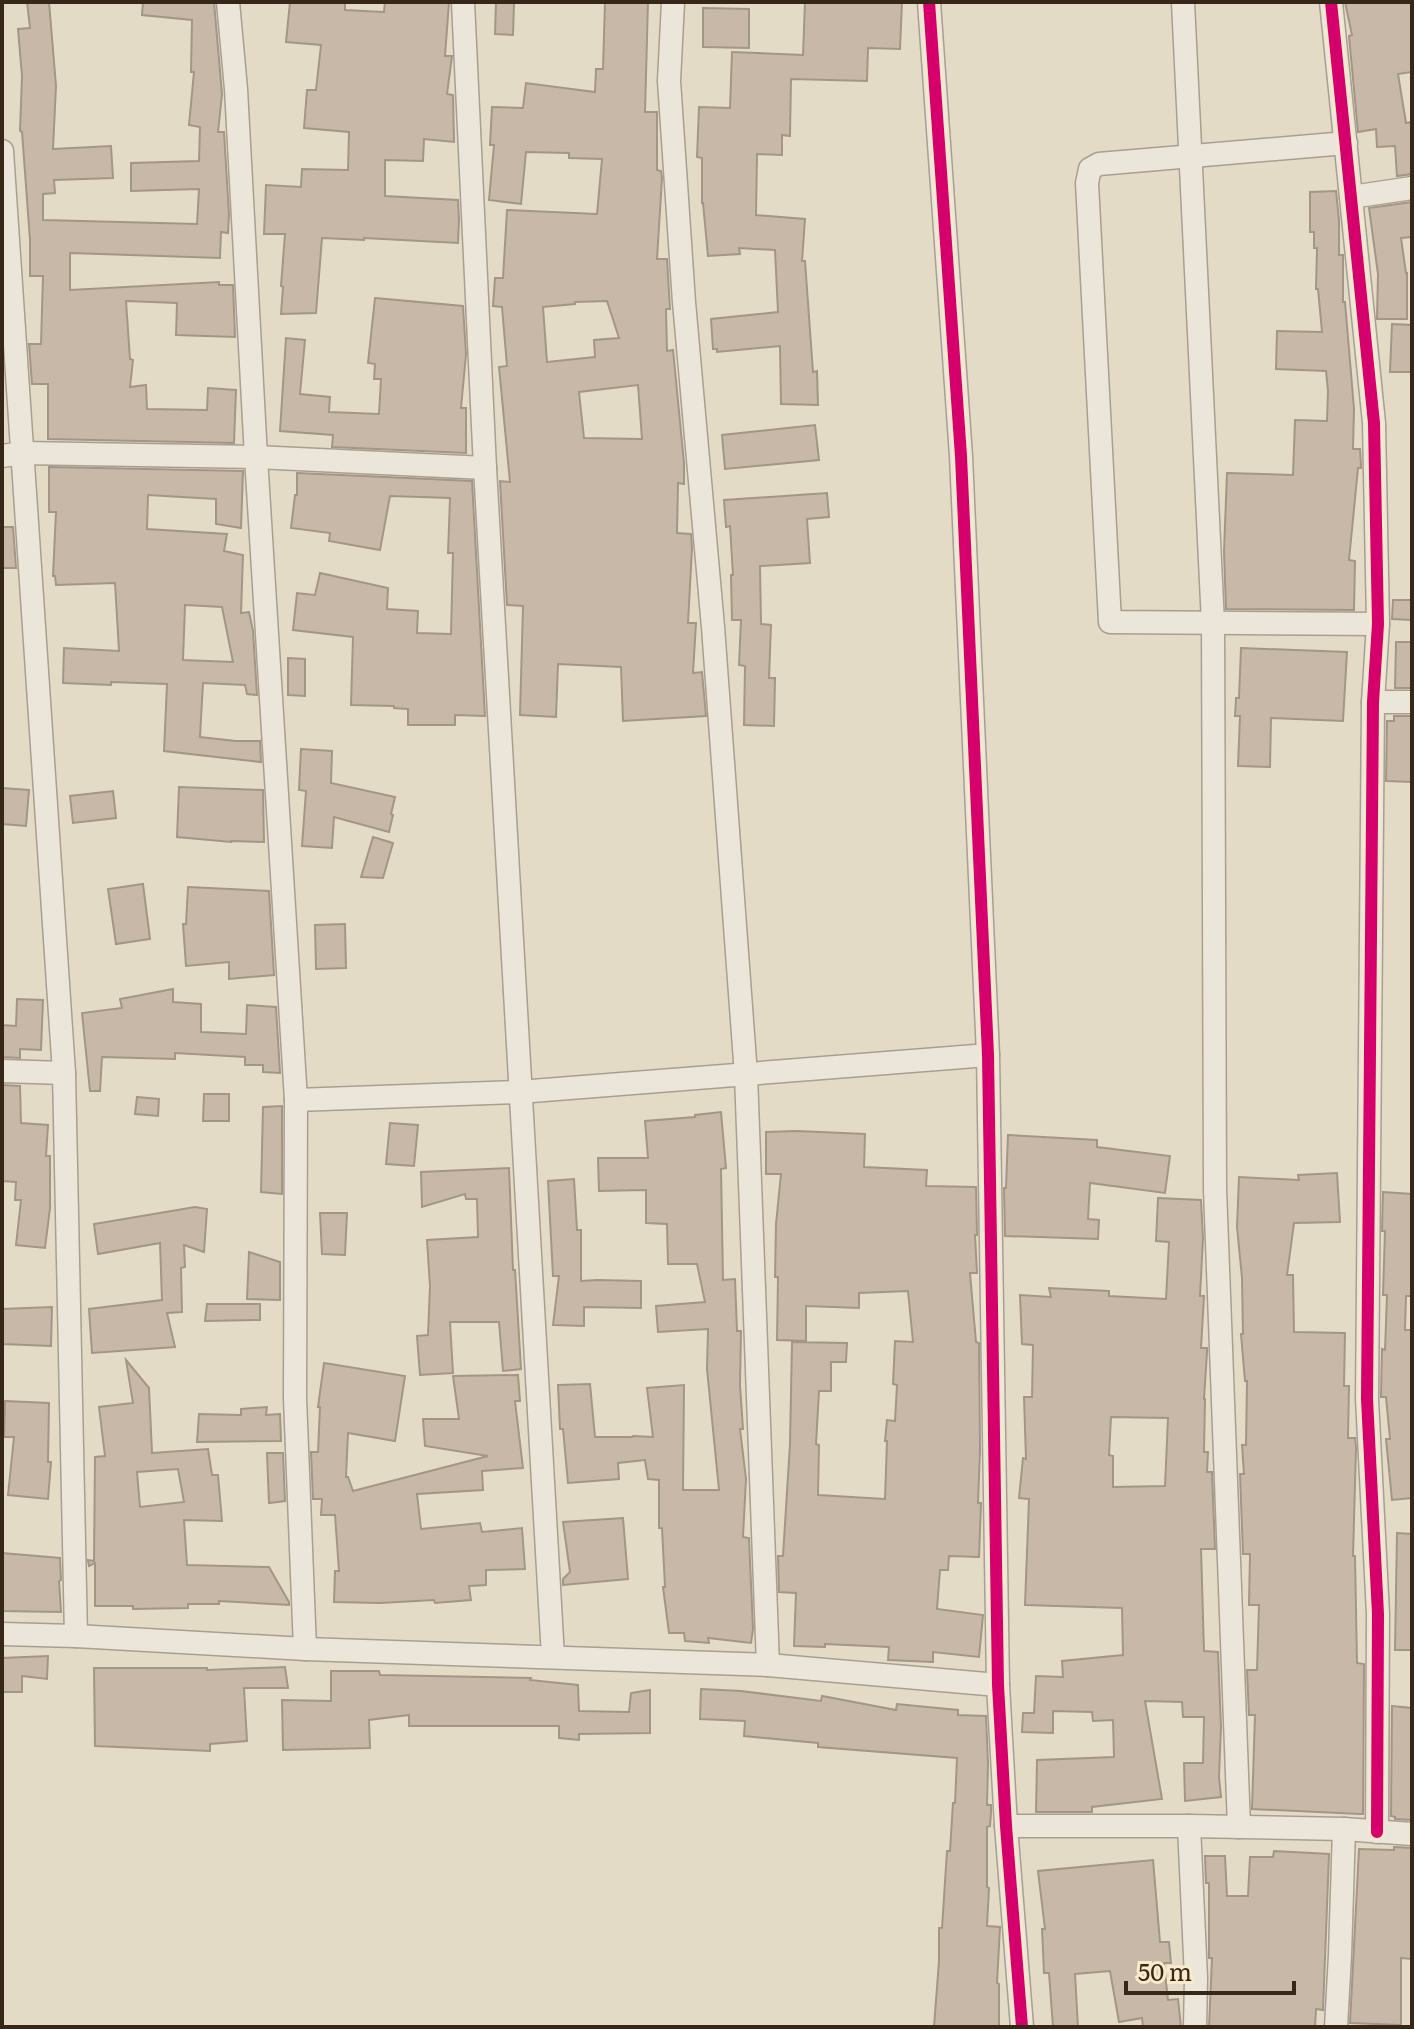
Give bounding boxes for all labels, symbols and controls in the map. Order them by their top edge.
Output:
scale bar [1126,1945,1294,1995]
text: 50 m [1138,1953,1192,1988]

